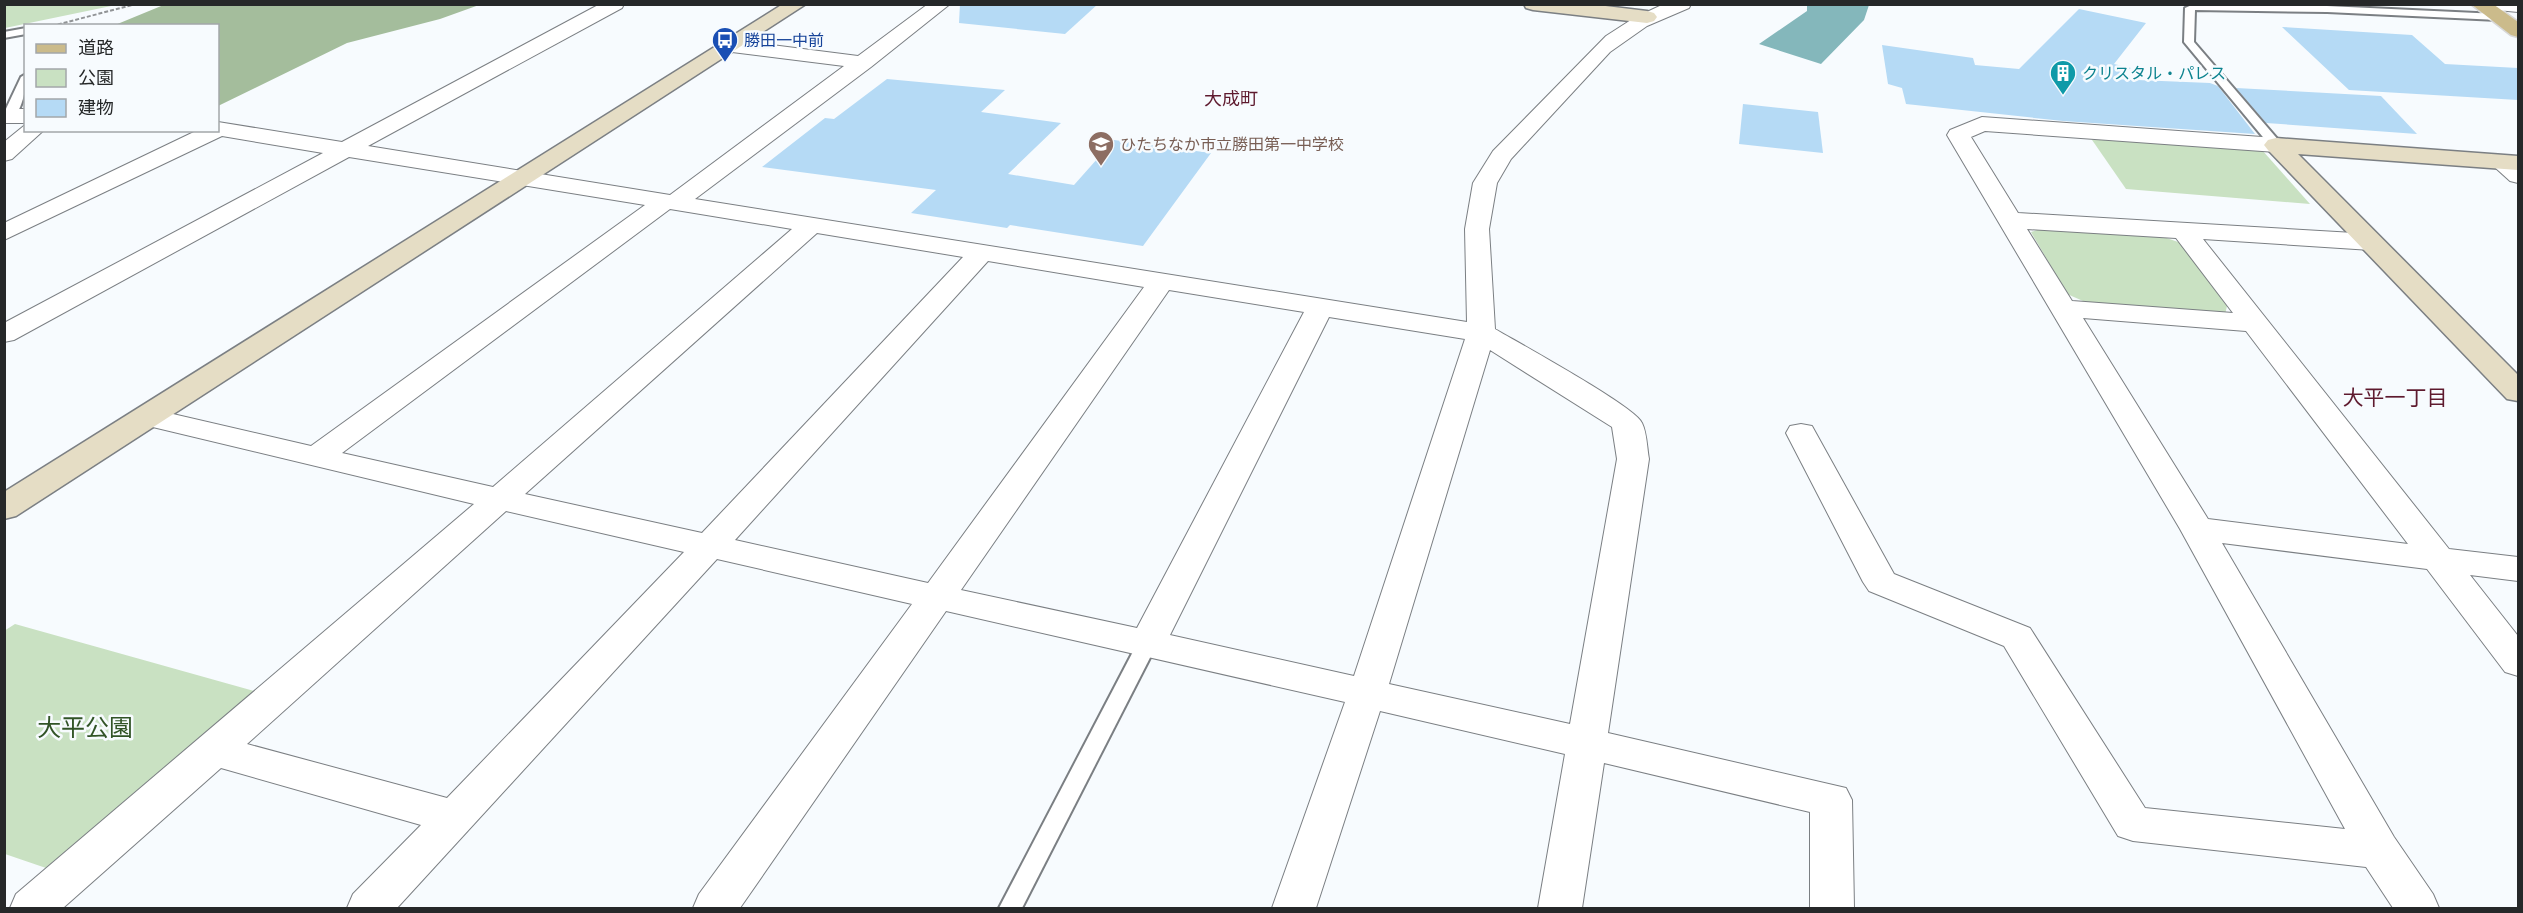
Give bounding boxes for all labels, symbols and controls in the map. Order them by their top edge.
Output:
legend [24,24,219,132]
bus stop icon: 勝田一中前 [710,25,740,63]
place label: 勝田一中前 [744,31,824,50]
text: 道路 [78,37,114,58]
building icon: クリスタル・パレス [2048,58,2078,96]
place label: クリスタル・パレス [2082,64,2226,83]
text: 公園 [78,67,114,88]
district label: 大成町 [1204,88,1258,109]
text: 建物 [78,97,114,118]
school or university icon: ひたちなか市立勝田第一中学校 [1086,129,1116,167]
place label: ひたちなか市立勝田第一中学校 [1120,135,1344,154]
district label: 大平一丁目 [2343,385,2448,410]
park label: 大平公園 [37,714,133,742]

